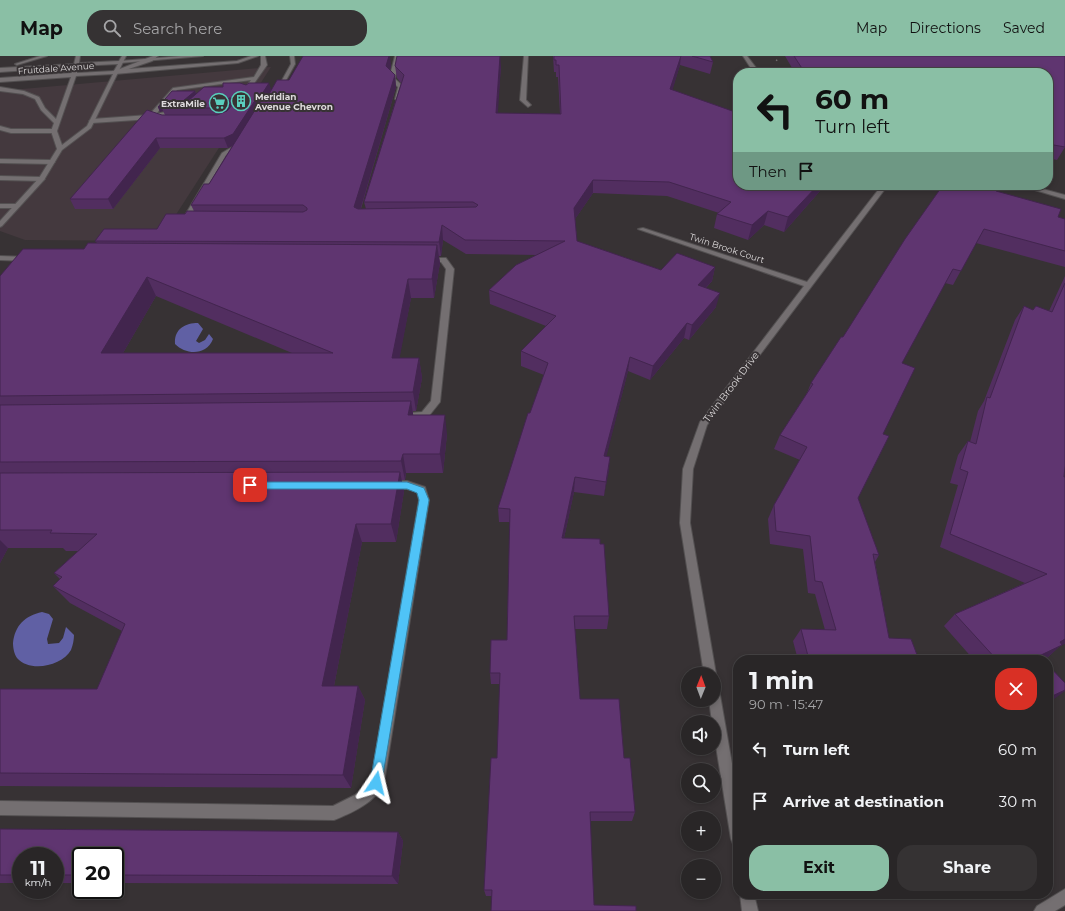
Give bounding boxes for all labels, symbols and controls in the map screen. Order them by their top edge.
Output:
search box [87,10,367,46]
text: Map [20,17,63,40]
icon: search [101,17,123,39]
text: Search here [133,19,222,38]
text: Map [856,19,887,37]
text: Directions [909,19,981,37]
text: Saved [1003,19,1045,37]
street label: Fruitdale Avenue [17,60,95,76]
text: 60 m [815,82,889,116]
icon: left [749,84,801,136]
building icon: Meridian Avenue Chevron [230,90,252,112]
place label: Meridian Avenue Chevron [254,91,333,112]
supermarket icon: ExtraMile [208,92,230,114]
place label: ExtraMile [161,98,205,109]
text: Turn left [815,116,890,138]
icon: arrive [795,160,817,182]
text: Then [749,162,787,181]
street label: Twin Brook Court [688,231,766,265]
street label: Twin Brook Drive [700,349,762,425]
pin [233,468,267,502]
icon: arrive [239,474,261,496]
text: 1 min [749,666,814,695]
north arrow [681,667,721,707]
map controls [681,667,721,899]
button: close [995,668,1037,710]
text: 90 m · 15:47 [749,696,823,712]
button: sound [681,715,721,755]
icon: left [749,738,771,760]
text: Turn left [783,740,850,759]
text: 60 m [998,740,1037,759]
position arrow [355,762,397,804]
button: search [681,763,721,803]
icon: arrive [749,790,771,812]
text: Arrive at destination [783,792,944,811]
text: 30 m [999,792,1037,811]
button: + [681,811,721,851]
button: Exit [749,845,889,891]
button: Share [897,845,1037,891]
speed limit sign: 20 [72,847,124,899]
text: 11 [30,856,46,880]
button: − [681,859,721,899]
text: km/h [25,876,51,889]

